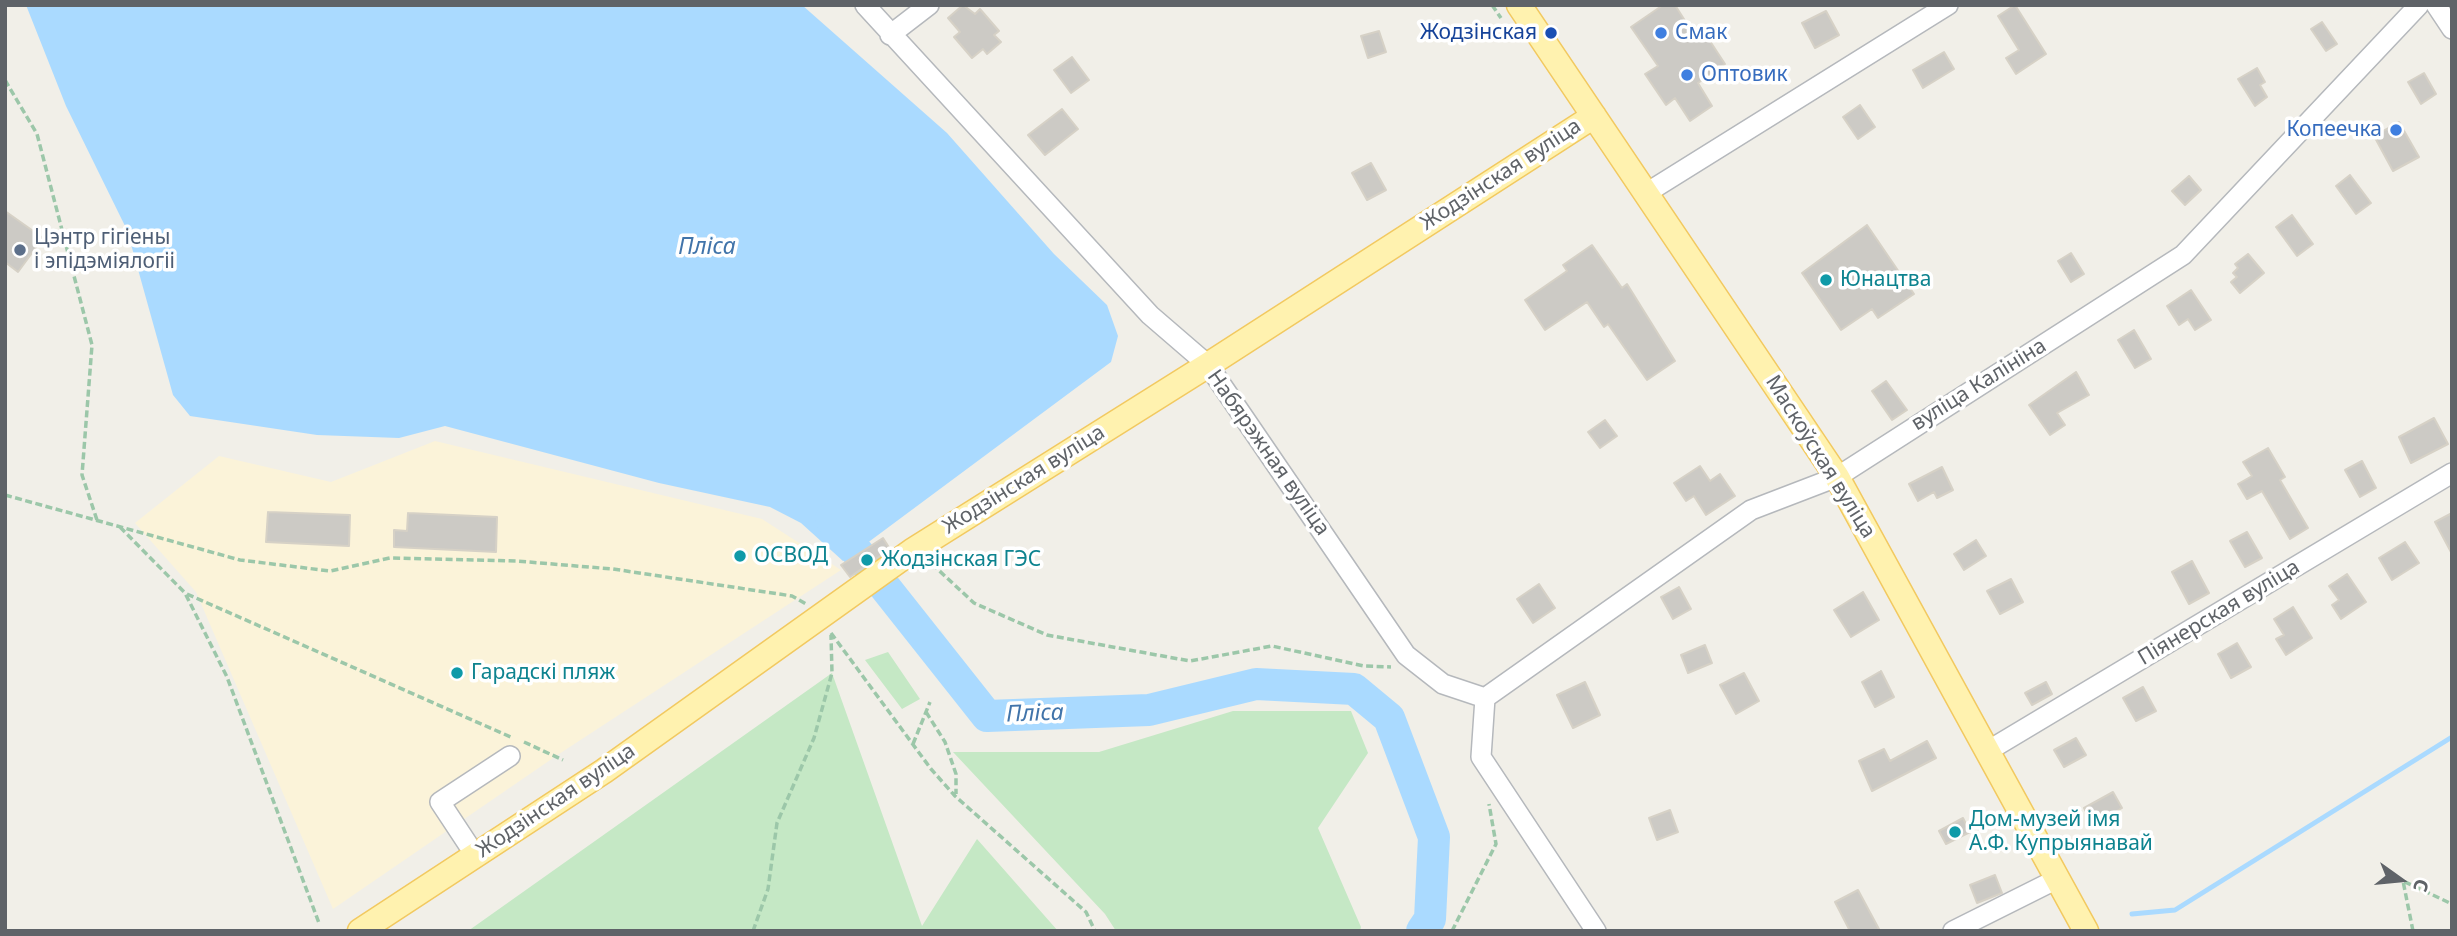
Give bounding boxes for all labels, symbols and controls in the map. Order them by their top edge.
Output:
place label: Жодзінская [1420,20,1537,46]
place label: Смак [1675,20,1727,46]
marker: Жодзінская [1543,25,1559,41]
marker: Смак [1653,25,1669,41]
place label: Оптовик [1701,62,1788,88]
marker: Оптовик [1679,67,1695,83]
street label: Жодзінская вуліца [1416,114,1586,236]
place label: Копеечка [2286,117,2382,143]
marker: Копеечка [2388,122,2404,138]
place label: Цэнтр гігіены і эпідэміялогіі [34,225,175,275]
water label: Пліса [678,233,736,261]
marker: Цэнтр гігіены і эпідэміялогіі [12,242,28,258]
place label: Юнацтва [1840,267,1931,293]
marker: Юнацтва [1818,272,1834,288]
street label: вуліца Калініна [1907,333,2051,437]
street label: Набярэжная вуліца [1201,365,1335,541]
street label: Маскоўская вуліца [1760,371,1880,543]
street label: Жодзінская вуліца [938,420,1110,540]
place label: ОСВОД [754,543,828,569]
place label: Жодзінская ГЭС [881,547,1041,573]
marker: ОСВОД [732,548,748,564]
marker: Жодзінская ГЭС [859,552,875,568]
street label: Піянерская вуліца [2134,555,2304,671]
place label: Гарадскі пляж [471,660,615,686]
marker: Гарадскі пляж [449,665,465,681]
water label: Пліса [1006,699,1064,729]
street label: Жодзінская вуліца [472,739,640,863]
place label: Дом-музей імя А.Ф. Купрыянавай [1969,807,2153,857]
marker: Дом-музей імя А.Ф. Купрыянавай [1947,824,1963,840]
north arrow [2366,845,2436,915]
text: С [2407,876,2435,895]

